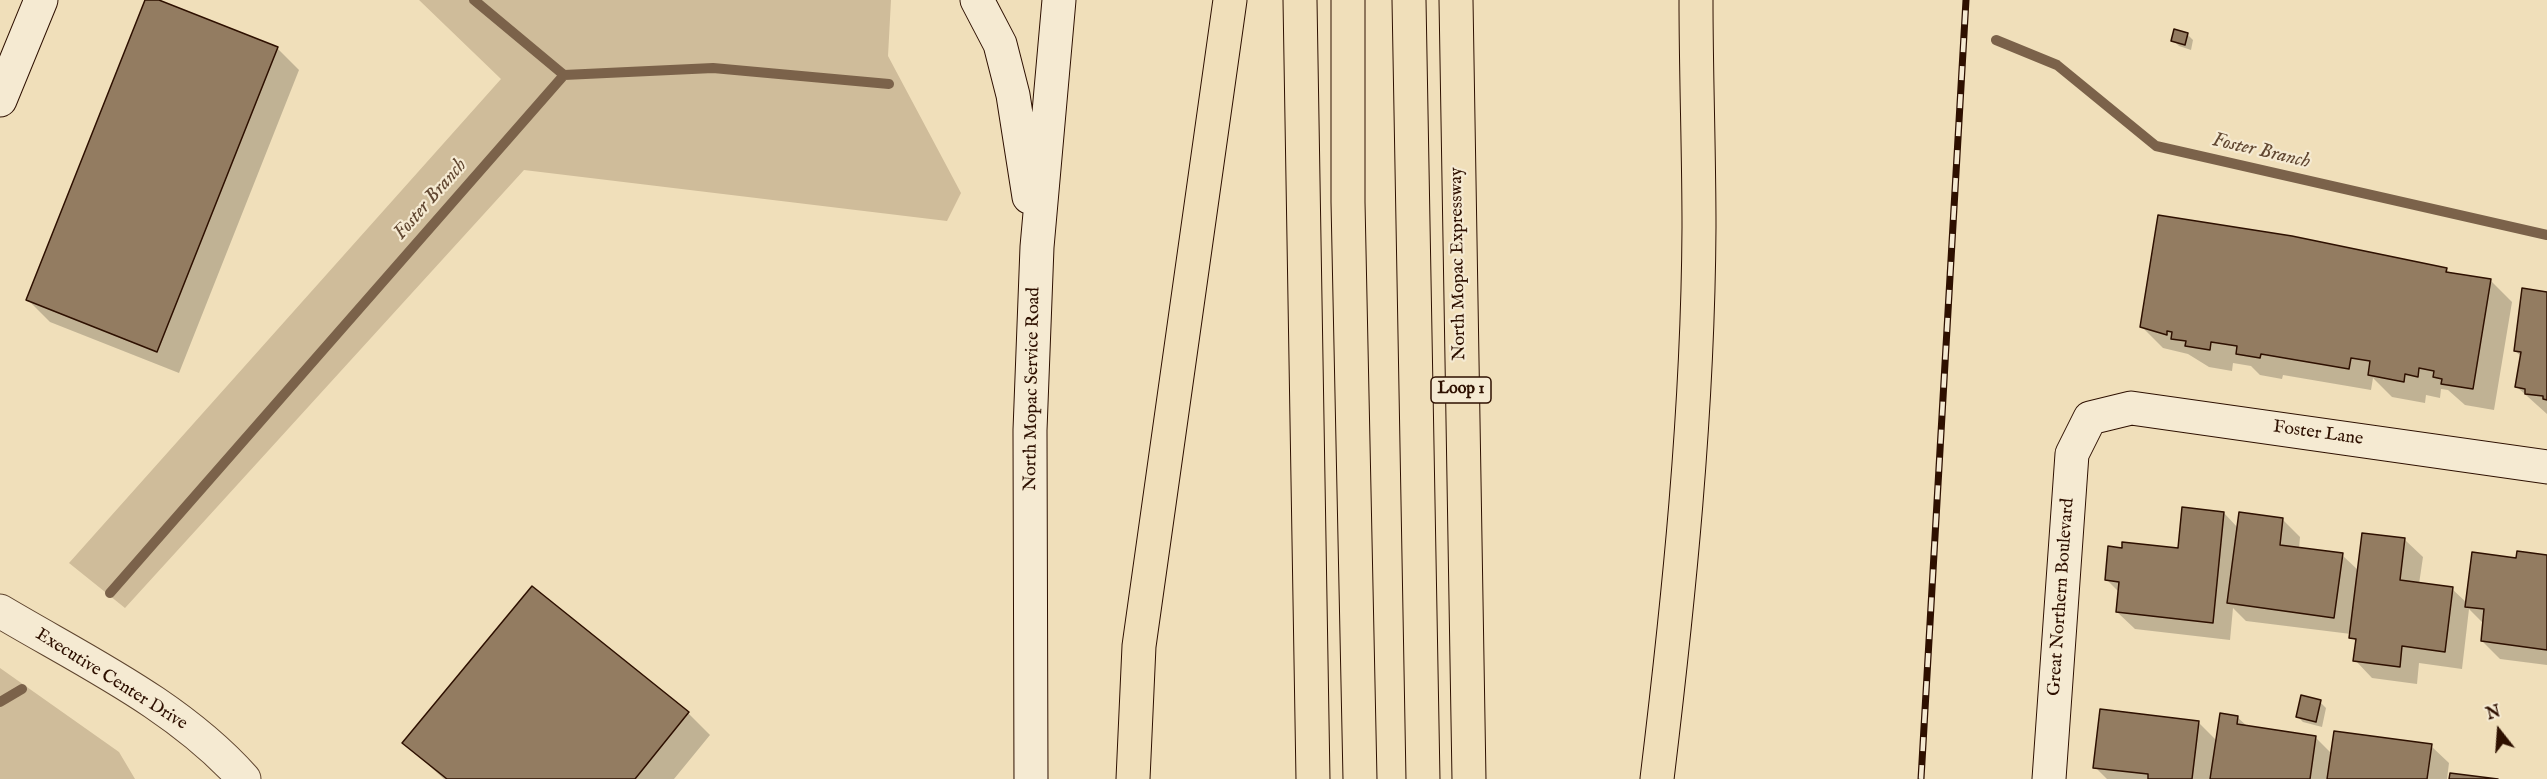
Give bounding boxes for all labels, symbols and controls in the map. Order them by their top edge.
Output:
water label: Foster Branch [2210,129,2312,175]
water label: Foster Branch [389,155,473,245]
street label: North Mopac Expressway [1447,167,1471,361]
street label: North Mopac Service Road [1020,287,1046,491]
road number: Loop 1 [1431,377,1491,403]
street label: Foster Lane [2272,417,2364,451]
street label: Great Northern Boulevard [2044,497,2080,697]
street label: Executive Center Drive [31,624,191,736]
north arrow [2469,701,2529,761]
text: N [2484,702,2503,725]

